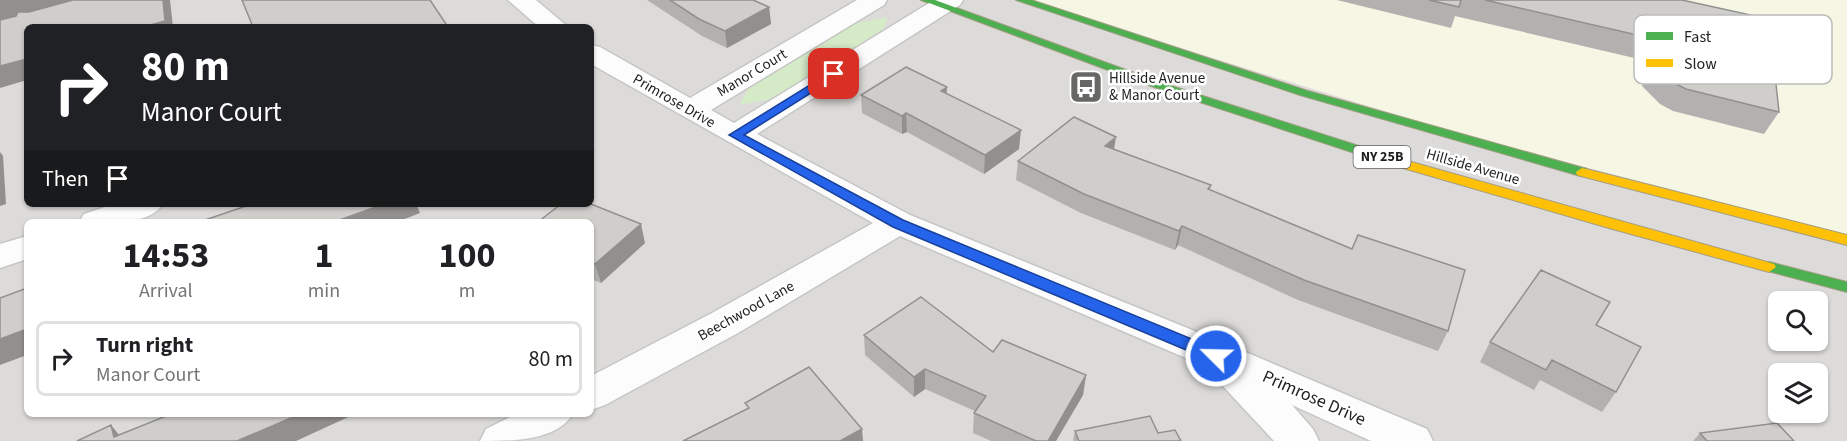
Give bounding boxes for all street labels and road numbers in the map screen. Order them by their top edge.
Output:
street label: Manor Court [713,44,791,102]
street label: Primrose Drive [629,69,719,133]
street label: Hillside Avenue [1424,144,1522,190]
road number: NY 25B [1354,146,1410,168]
street label: Beechwood Lane [694,276,798,346]
street label: Primrose Drive [1258,364,1370,432]

